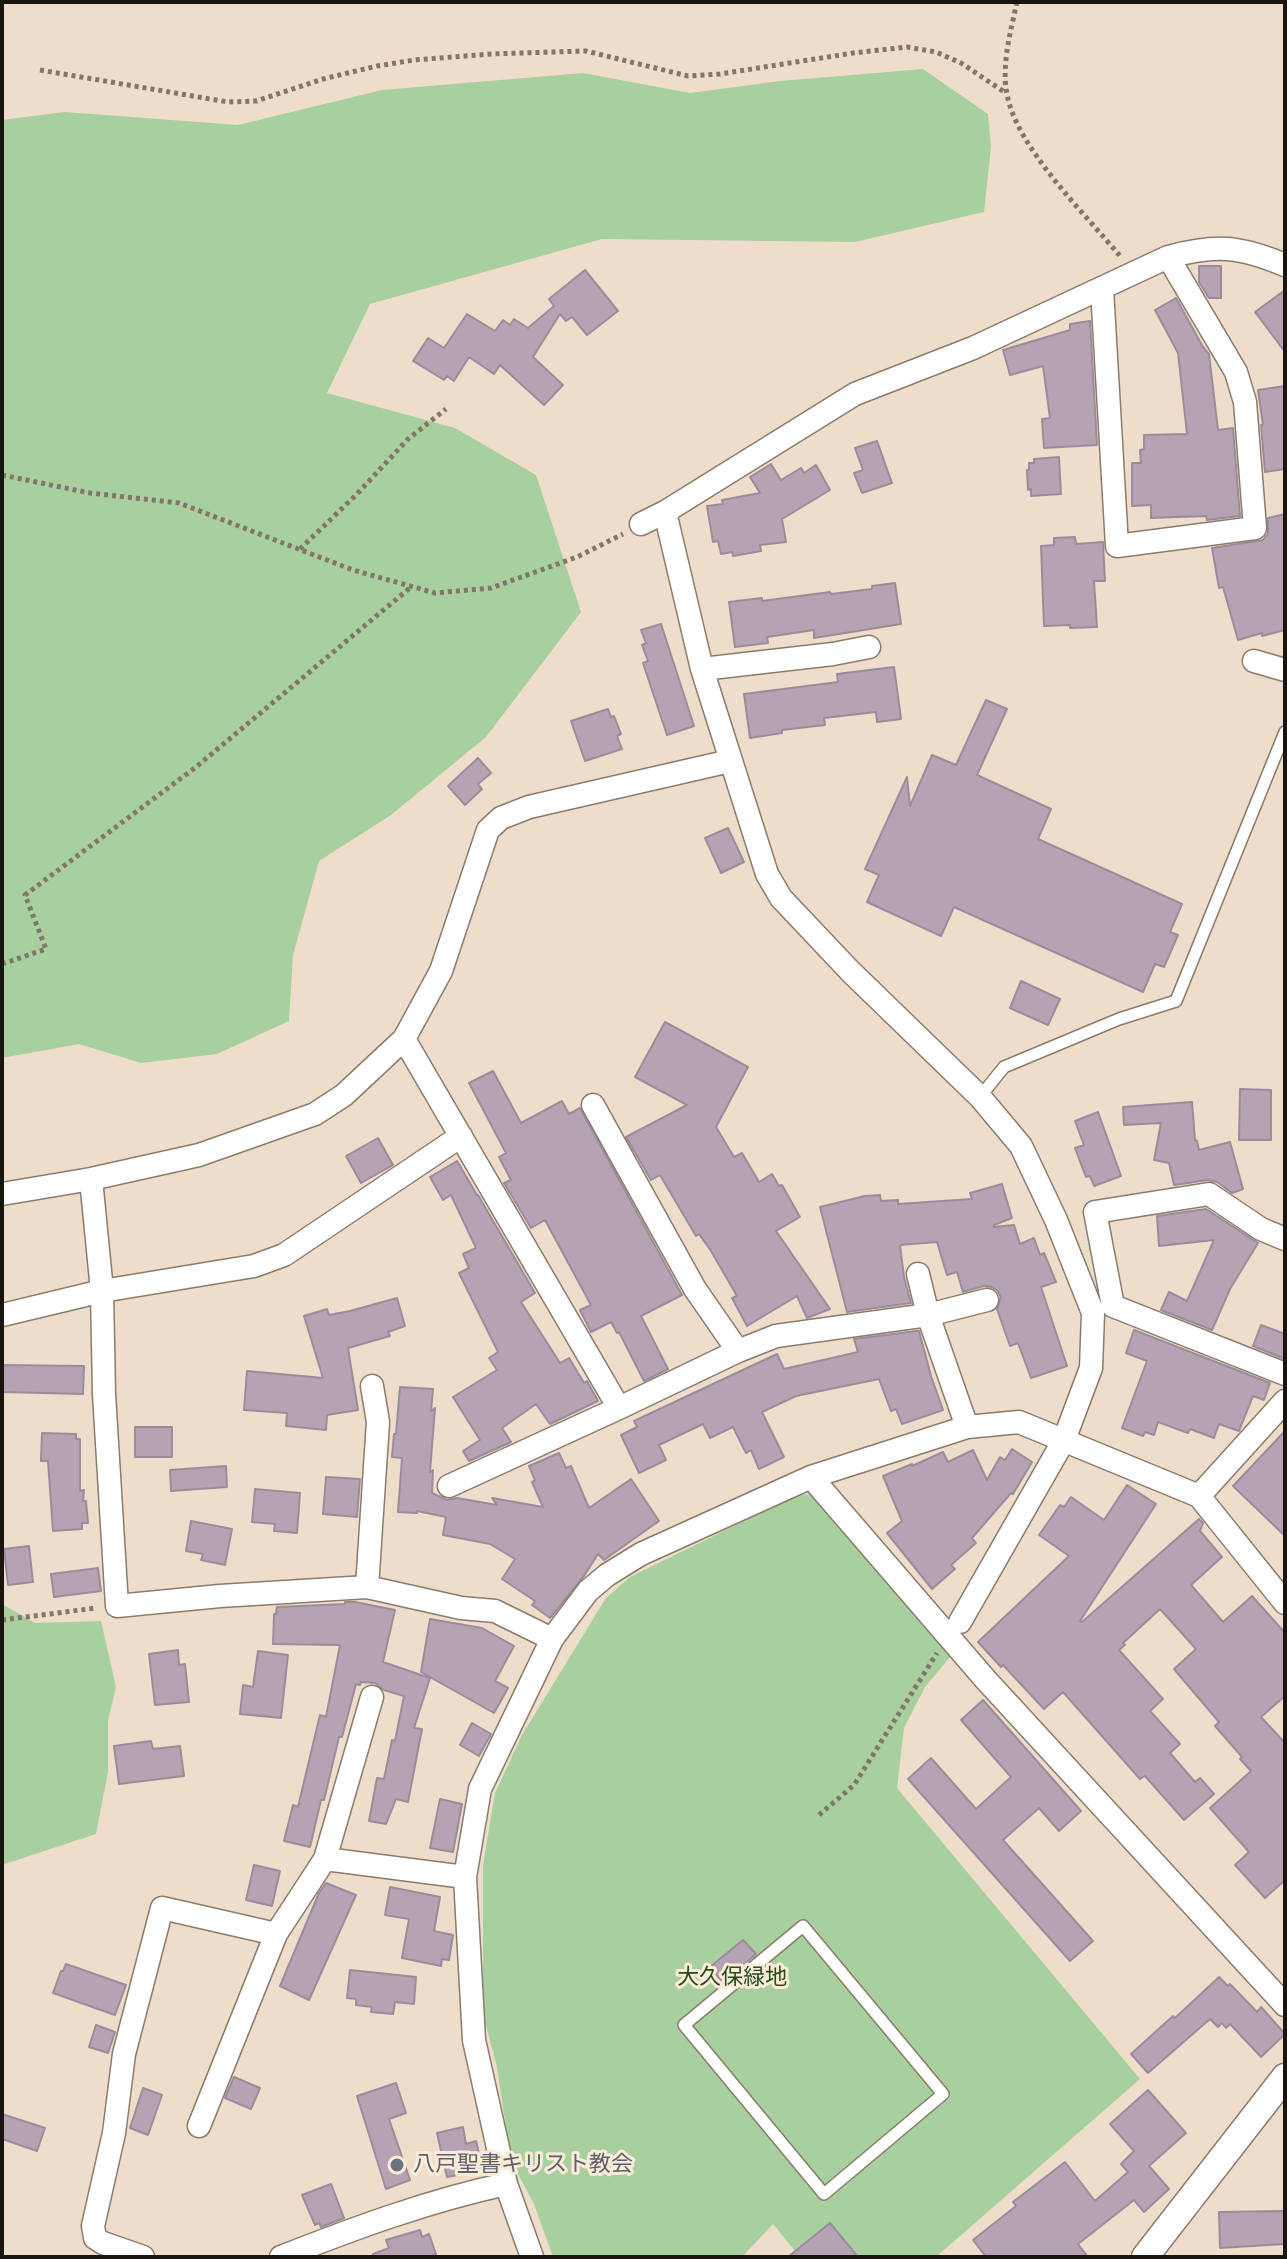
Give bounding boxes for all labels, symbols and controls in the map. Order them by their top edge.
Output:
park label: 大久保緑地 [677,1965,787,1991]
place label: 八戸聖書キリスト教会 [413,2152,633,2178]
marker: 八戸聖書キリスト教会 [388,2156,406,2174]

